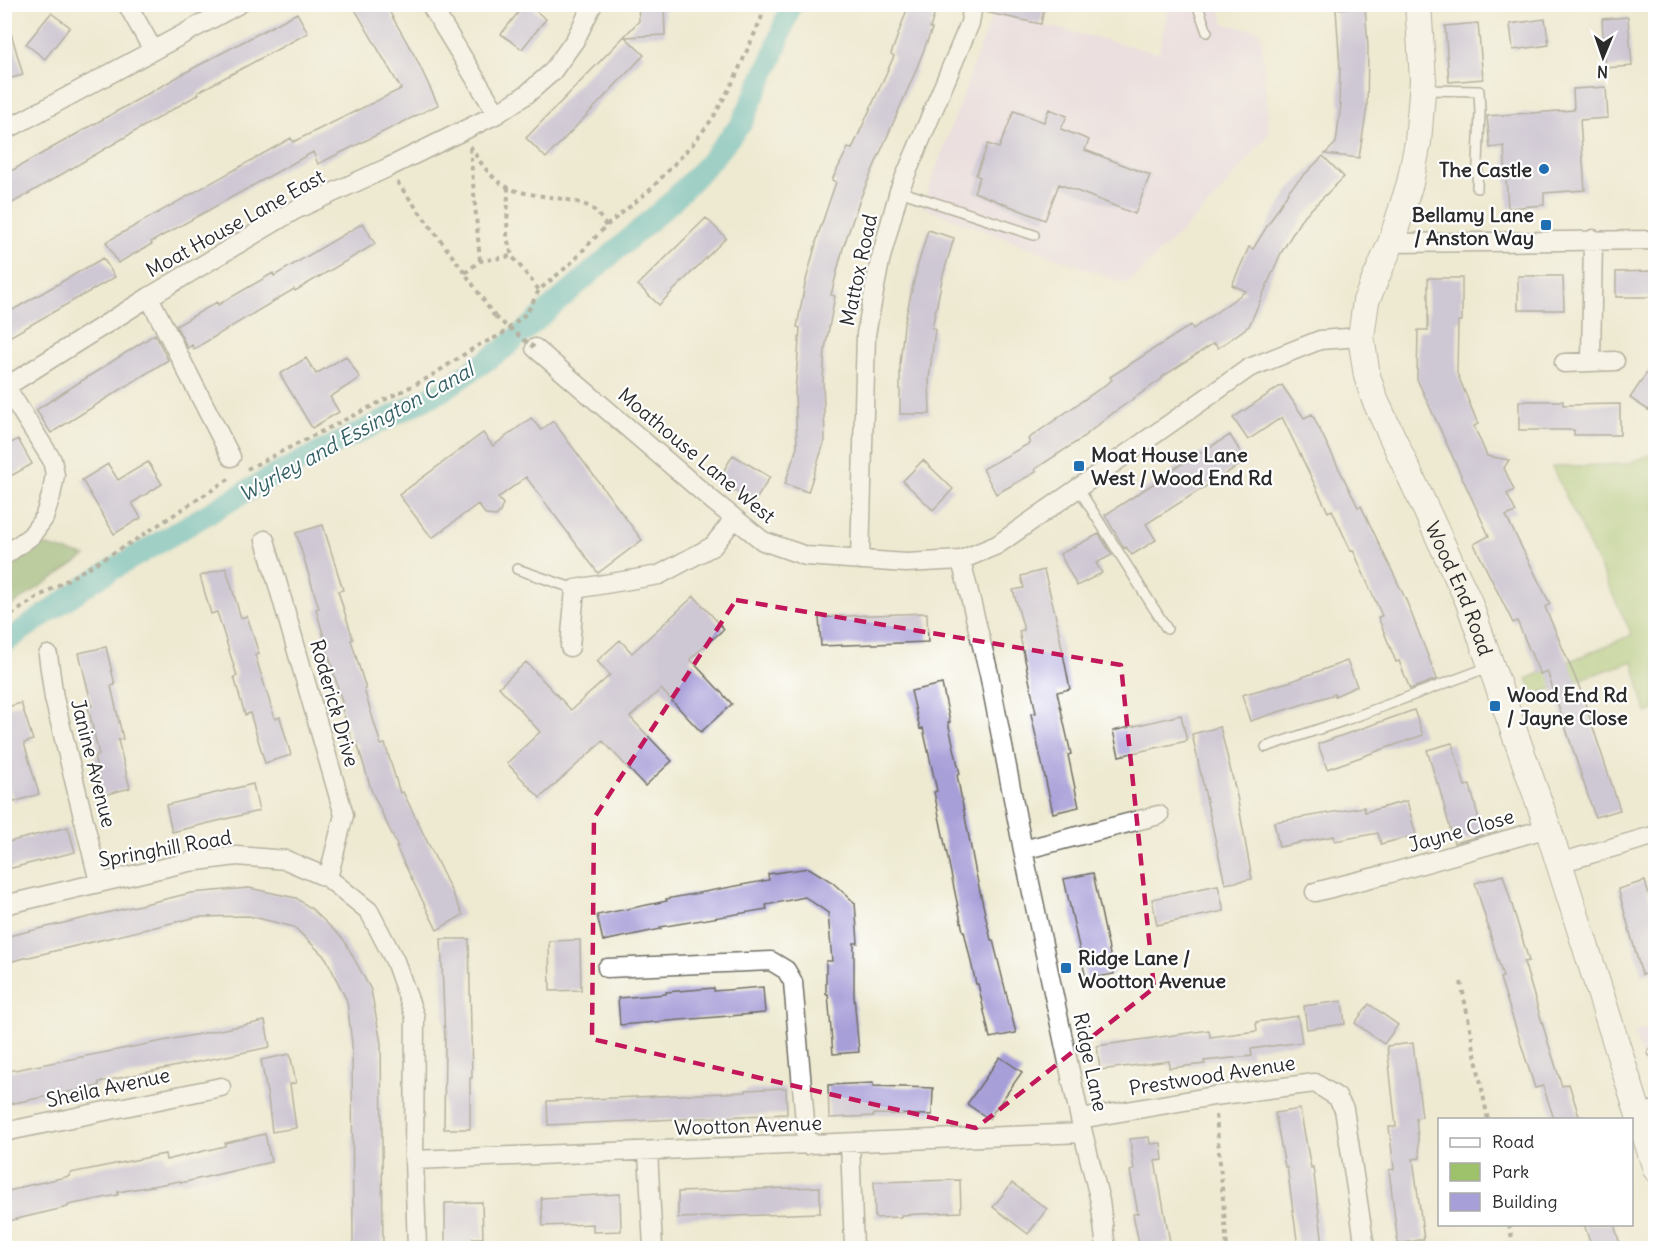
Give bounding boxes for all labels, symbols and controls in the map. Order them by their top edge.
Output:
north arrow [1573,27,1633,87]
text: N [1597,62,1608,82]
place label: The Castle [1439,157,1532,182]
marker: The Castle [1537,162,1551,176]
street label: Moat House Lane East [141,163,329,282]
place label: Bellamy Lane / Anston Way [1412,202,1534,250]
street label: Mattox Road [834,212,882,328]
marker: Bellamy Lane / Anston Way [1539,218,1553,232]
water label: Wyrley and Essington Canal [234,355,481,508]
street label: Moathouse Lane West [613,382,781,528]
place label: Moat House Lane West / Wood End Rd [1091,442,1273,490]
marker: Moat House Lane West / Wood End Rd [1072,459,1086,473]
street label: Wood End Road [1421,517,1499,659]
street label: Roderick Drive [305,636,365,770]
place label: Wood End Rd / Jayne Close [1507,682,1628,730]
street label: Janine Avenue [66,696,122,830]
marker: Wood End Rd / Jayne Close [1488,699,1502,713]
street label: Jayne Close [1405,803,1517,857]
street label: Springhill Road [97,824,234,872]
place label: Ridge Lane / Wootton Avenue [1078,945,1226,993]
marker: Ridge Lane / Wootton Avenue [1059,961,1073,975]
street label: Ridge Lane [1068,1010,1114,1114]
street label: Prestwood Avenue [1127,1050,1297,1100]
street label: Sheila Avenue [44,1062,172,1112]
street label: Wootton Avenue [674,1110,822,1140]
legend [1438,1118,1633,1226]
text: Road [1492,1130,1535,1153]
text: Park [1492,1160,1529,1183]
text: Building [1492,1190,1557,1213]

